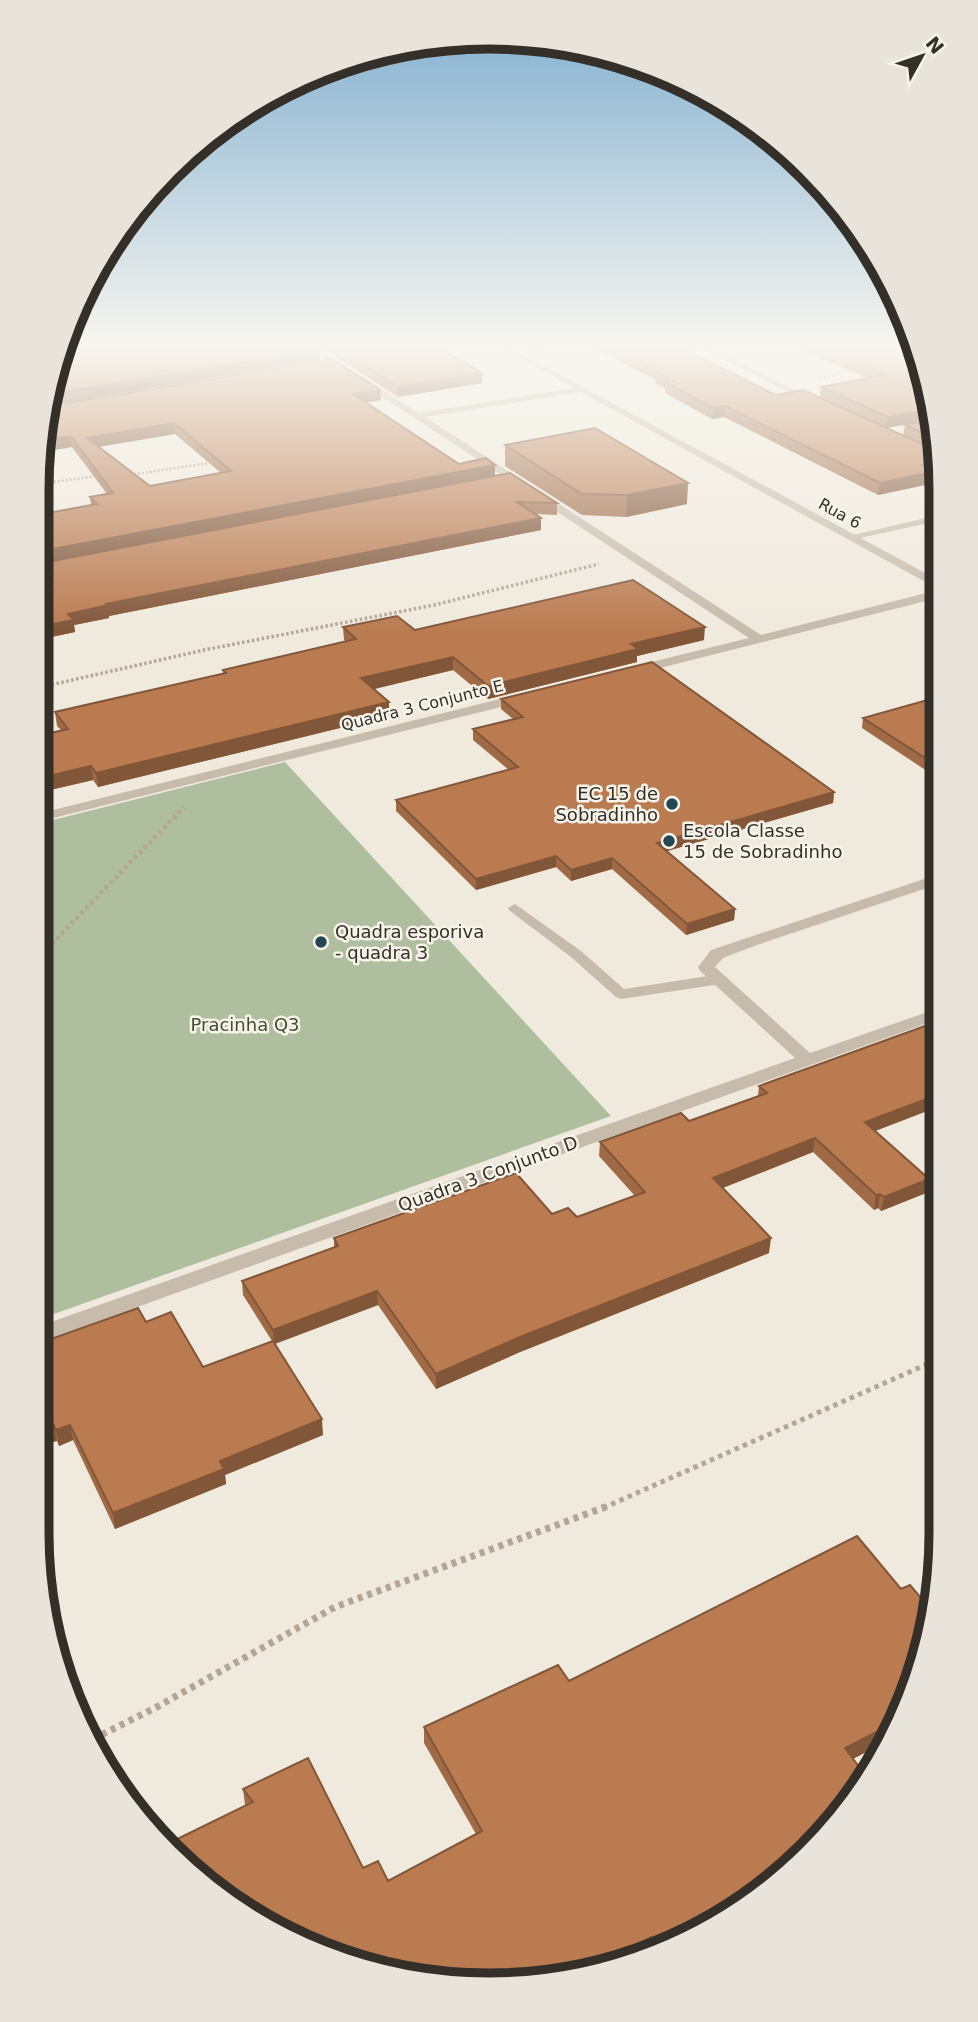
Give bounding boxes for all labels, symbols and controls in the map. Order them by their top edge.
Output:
north arrow [887,21,957,91]
text: N [921,32,949,58]
street label: Rua 6 [815,494,864,533]
street label: Quadra 3 Conjunto E [339,676,505,735]
place label: EC 15 de Sobradinho [555,783,658,825]
marker: EC 15 de Sobradinho [664,796,680,812]
place label: Escola Classe 15 de Sobradinho [683,820,842,862]
marker: Escola Classe 15 de Sobradinho [661,833,677,849]
place label: Quadra esporiva - quadra 3 [335,921,484,963]
marker: Quadra esporiva - quadra 3 [313,934,329,950]
park label: Pracinha Q3 [190,1014,300,1035]
street label: Quadra 3 Conjunto D [395,1131,581,1216]

